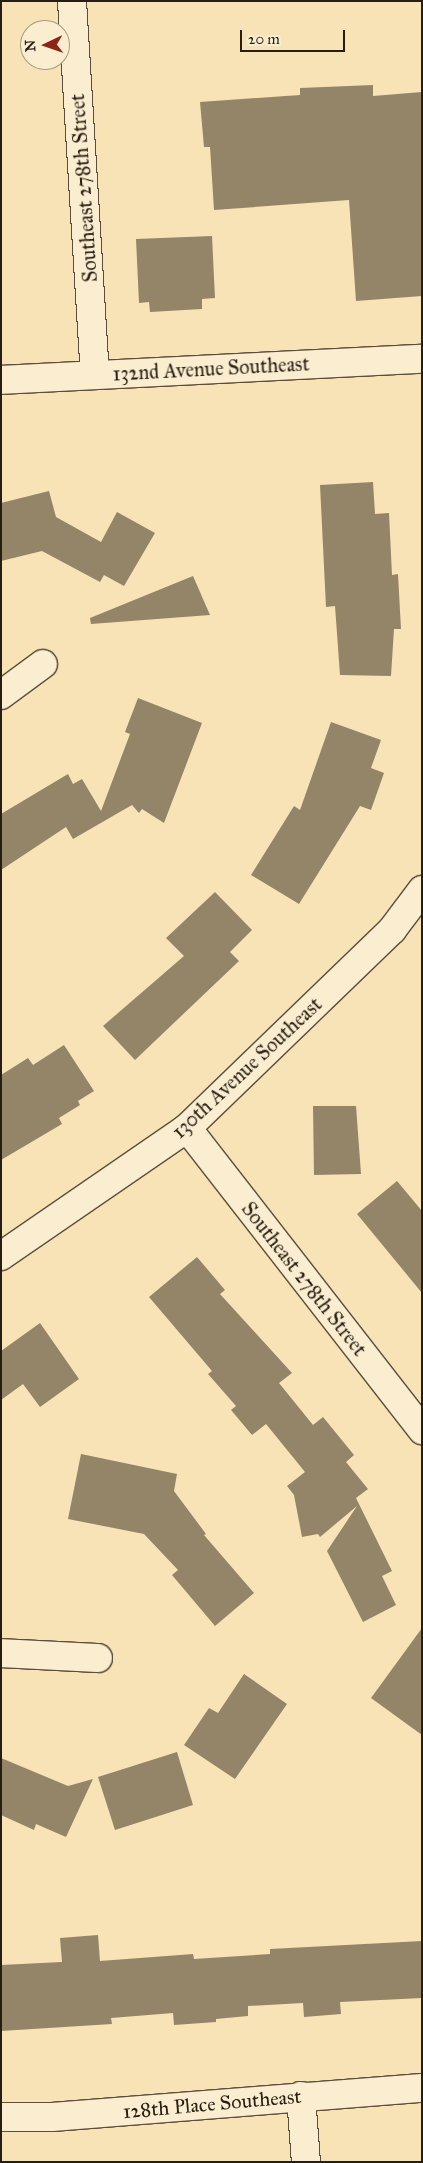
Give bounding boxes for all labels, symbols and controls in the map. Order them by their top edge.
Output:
north arrow [20,20,70,70]
scale bar [243,20,348,52]
text: 20 m [248,30,280,48]
text: N [22,39,39,52]
street label: Southeast 278th Street [65,93,103,283]
street label: 132nd Avenue Southeast [112,352,310,386]
street label: 130th Avenue Southeast [167,992,327,1144]
street label: Southeast 278th Street [236,1197,372,1361]
street label: 128th Place Southeast [122,2084,302,2124]

